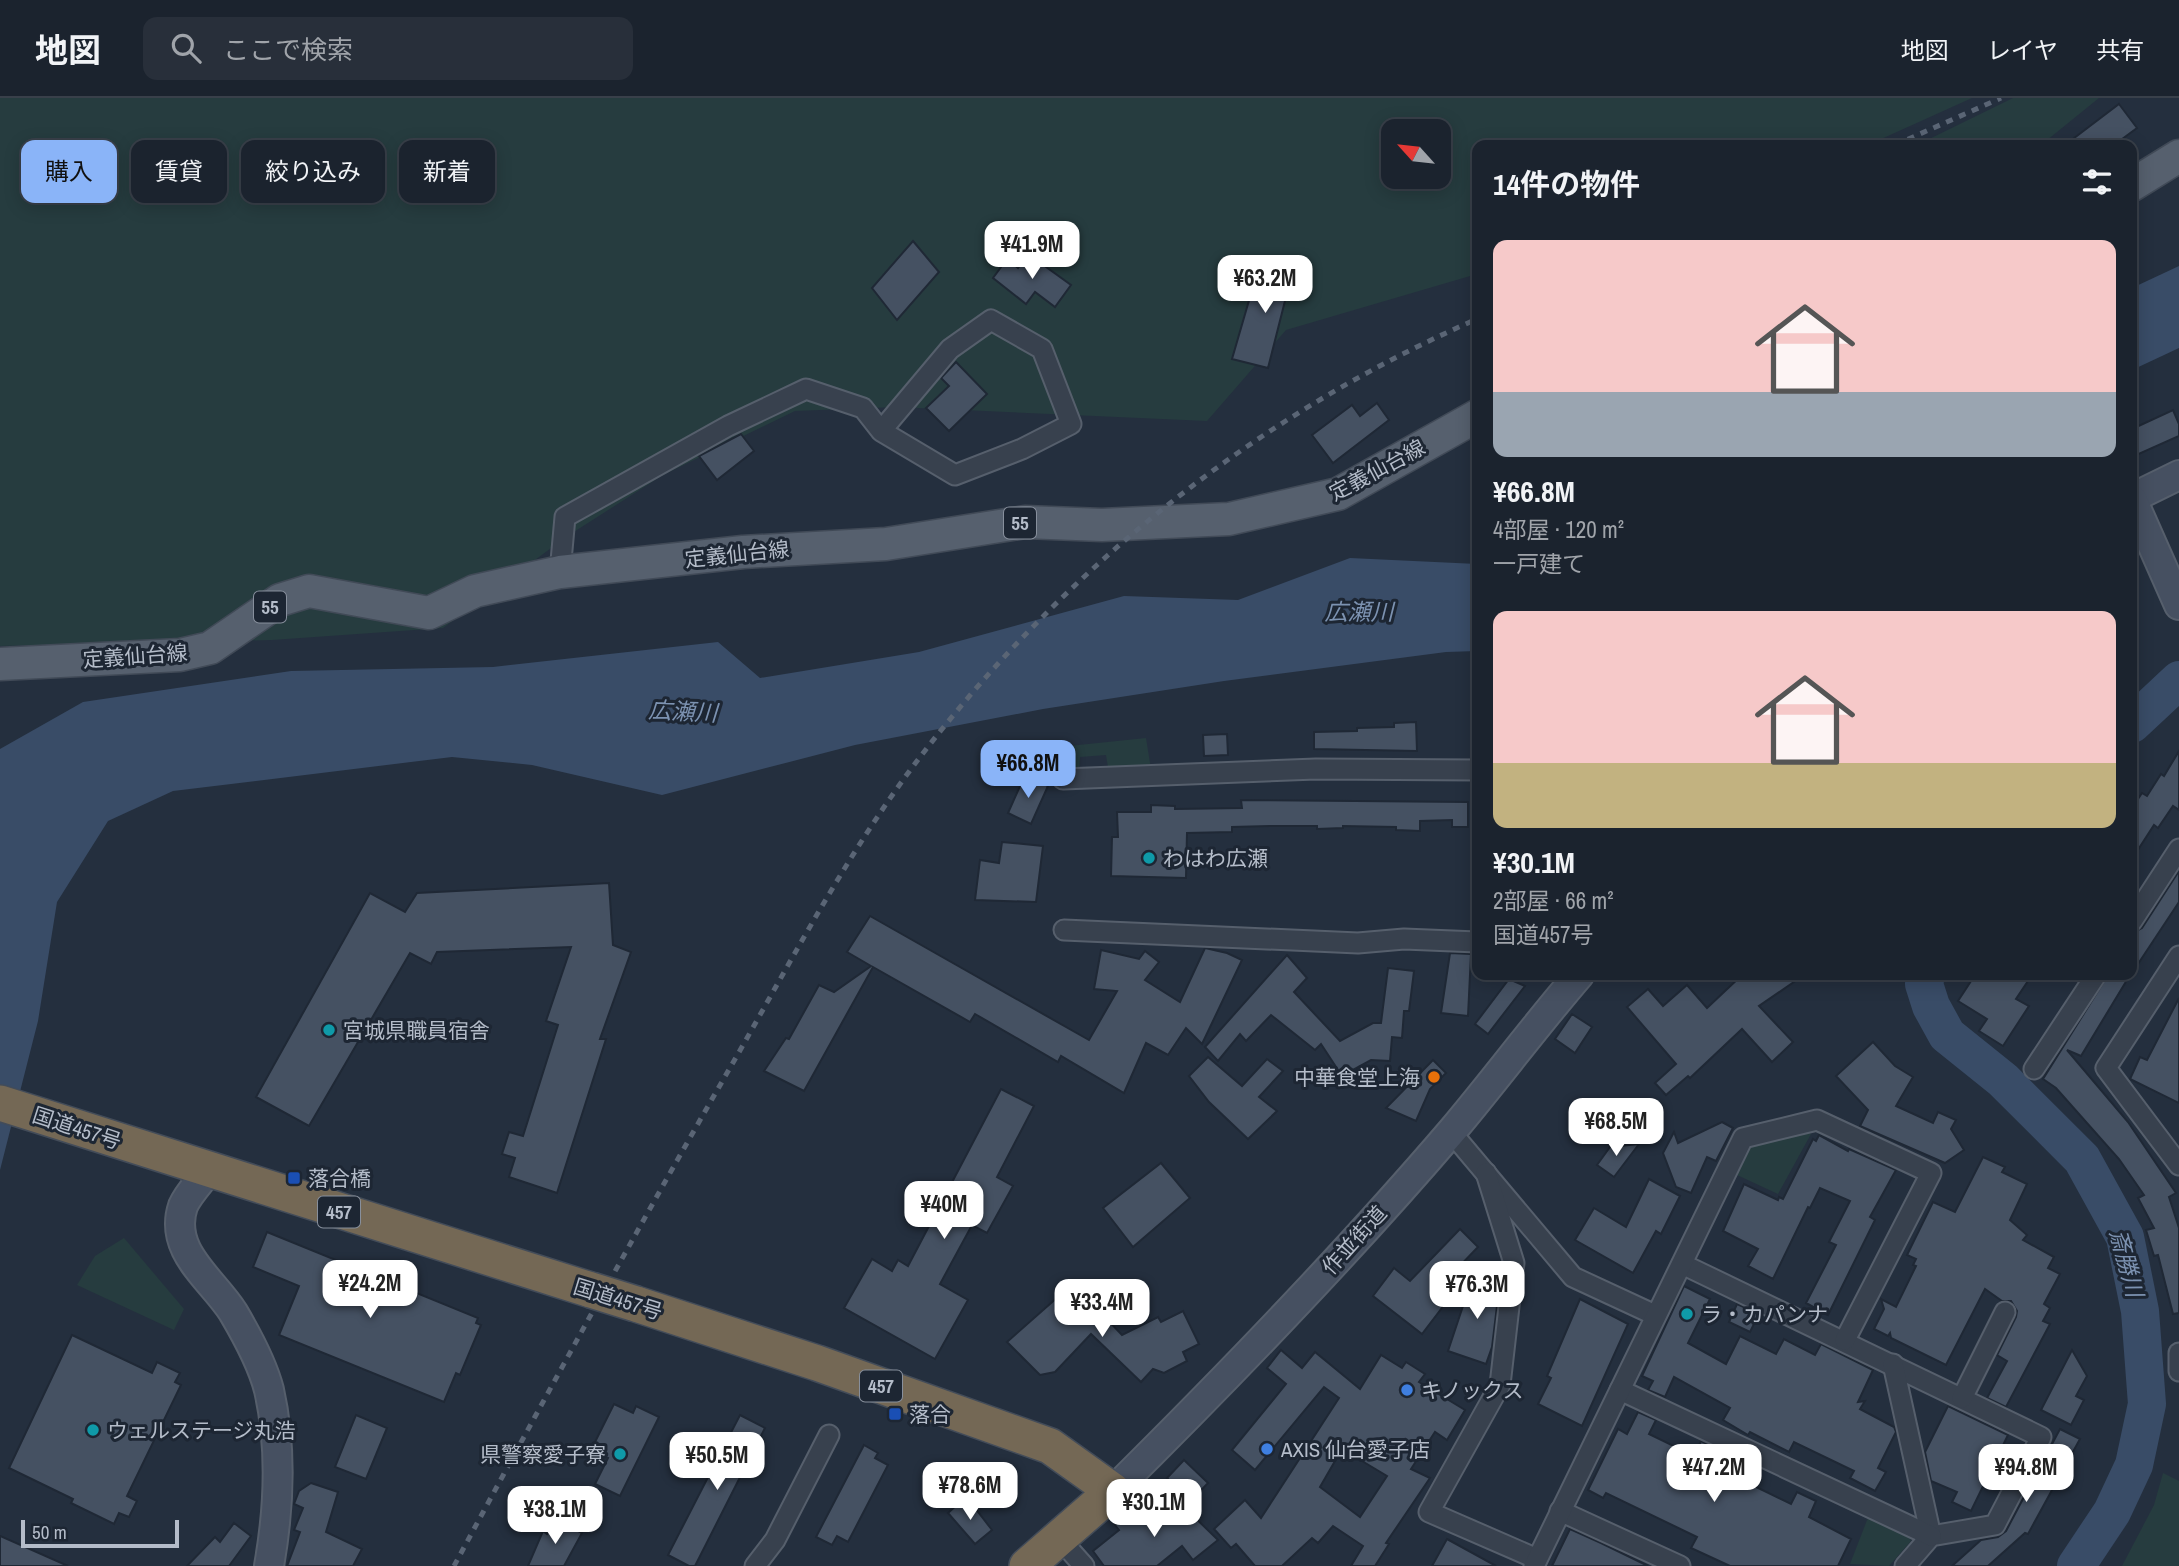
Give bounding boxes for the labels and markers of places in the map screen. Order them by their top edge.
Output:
pin: ¥41.9M [975,222,1089,281]
pin: ¥63.2M [1208,256,1322,315]
pin: ¥66.8M [971,740,1085,800]
place label: わはわ広瀬 [1163,844,1268,873]
marker: わはわ広瀬 [1141,850,1157,866]
place label: 宮城県職員宿舎 [343,1016,490,1045]
marker: 宮城県職員宿舎 [321,1022,337,1038]
place label: 中華食堂上海 [1294,1063,1420,1092]
marker: 中華食堂上海 [1426,1069,1442,1085]
pin: ¥68.5M [1559,1098,1673,1158]
place label: 落合橋 [308,1164,371,1193]
marker: 落合橋 [286,1170,302,1186]
pin: ¥40M [903,1182,985,1241]
pin: ¥24.2M [313,1260,427,1320]
pin: ¥76.3M [1420,1262,1534,1321]
pin: ¥33.4M [1045,1280,1159,1339]
place label: ラ・カパンナ [1701,1300,1828,1329]
marker: ラ・カパンナ [1679,1306,1695,1322]
place label: キノックス [1421,1376,1523,1405]
marker: キノックス [1399,1382,1415,1398]
place label: 落合 [909,1400,951,1429]
marker: 落合 [887,1406,903,1422]
place label: ウェルステージ丸浩 [107,1416,296,1445]
marker: ウェルステージ丸浩 [85,1422,101,1438]
pin: ¥50.5M [660,1432,774,1492]
place label: AXIS 仙台愛子店 [1280,1435,1430,1464]
place label: 県警察愛子寮 [480,1440,606,1469]
marker: AXIS 仙台愛子店 [1259,1441,1275,1457]
pin: ¥47.2M [1657,1444,1771,1504]
pin: ¥94.8M [1969,1444,2083,1504]
marker: 県警察愛子寮 [612,1446,628,1462]
pin: ¥78.6M [913,1462,1027,1522]
pin: ¥30.1M [1097,1480,1211,1539]
pin: ¥38.1M [498,1486,612,1546]

